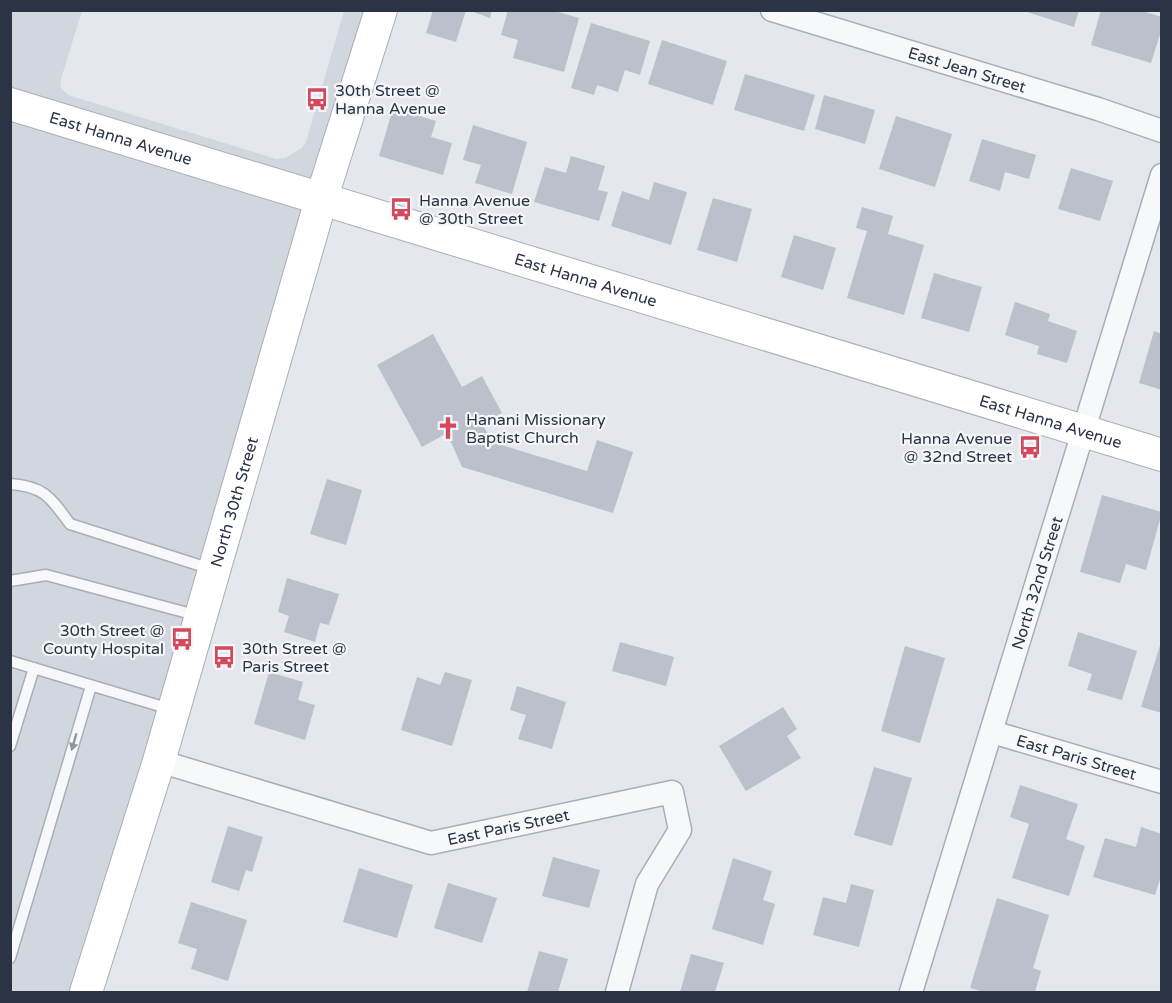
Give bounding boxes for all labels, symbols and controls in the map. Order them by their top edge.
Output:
street label: East Jean Street [906,43,1028,98]
place label: 30th Street @ Hanna Avenue [335,81,446,119]
bus stop icon: 30th Street @ Hanna Avenue [304,86,330,112]
street label: East Hanna Avenue [47,108,194,170]
place label: Hanna Avenue @ 30th Street [419,191,530,229]
bus stop icon: Hanna Avenue @ 30th Street [388,196,414,222]
street label: East Hanna Avenue [512,249,659,312]
street label: East Hanna Avenue [977,391,1124,453]
place label: Hanani Missionary Baptist Church [466,410,606,448]
church icon: Hanani Missionary Baptist Church [435,415,461,441]
place label: Hanna Avenue @ 32nd Street [901,429,1012,467]
bus stop icon: Hanna Avenue @ 32nd Street [1017,434,1043,460]
street label: North 30th Street [207,435,263,570]
street label: North 32nd Street [1008,514,1068,652]
place label: 30th Street @ County Hospital [43,621,164,659]
bus stop icon: 30th Street @ County Hospital [169,626,195,652]
place label: 30th Street @ Paris Street [242,639,346,677]
bus stop icon: 30th Street @ Paris Street [211,644,237,670]
street label: East Paris Street [1014,731,1139,785]
one-way arrow [69,733,78,751]
street label: East Paris Street [446,805,571,850]

